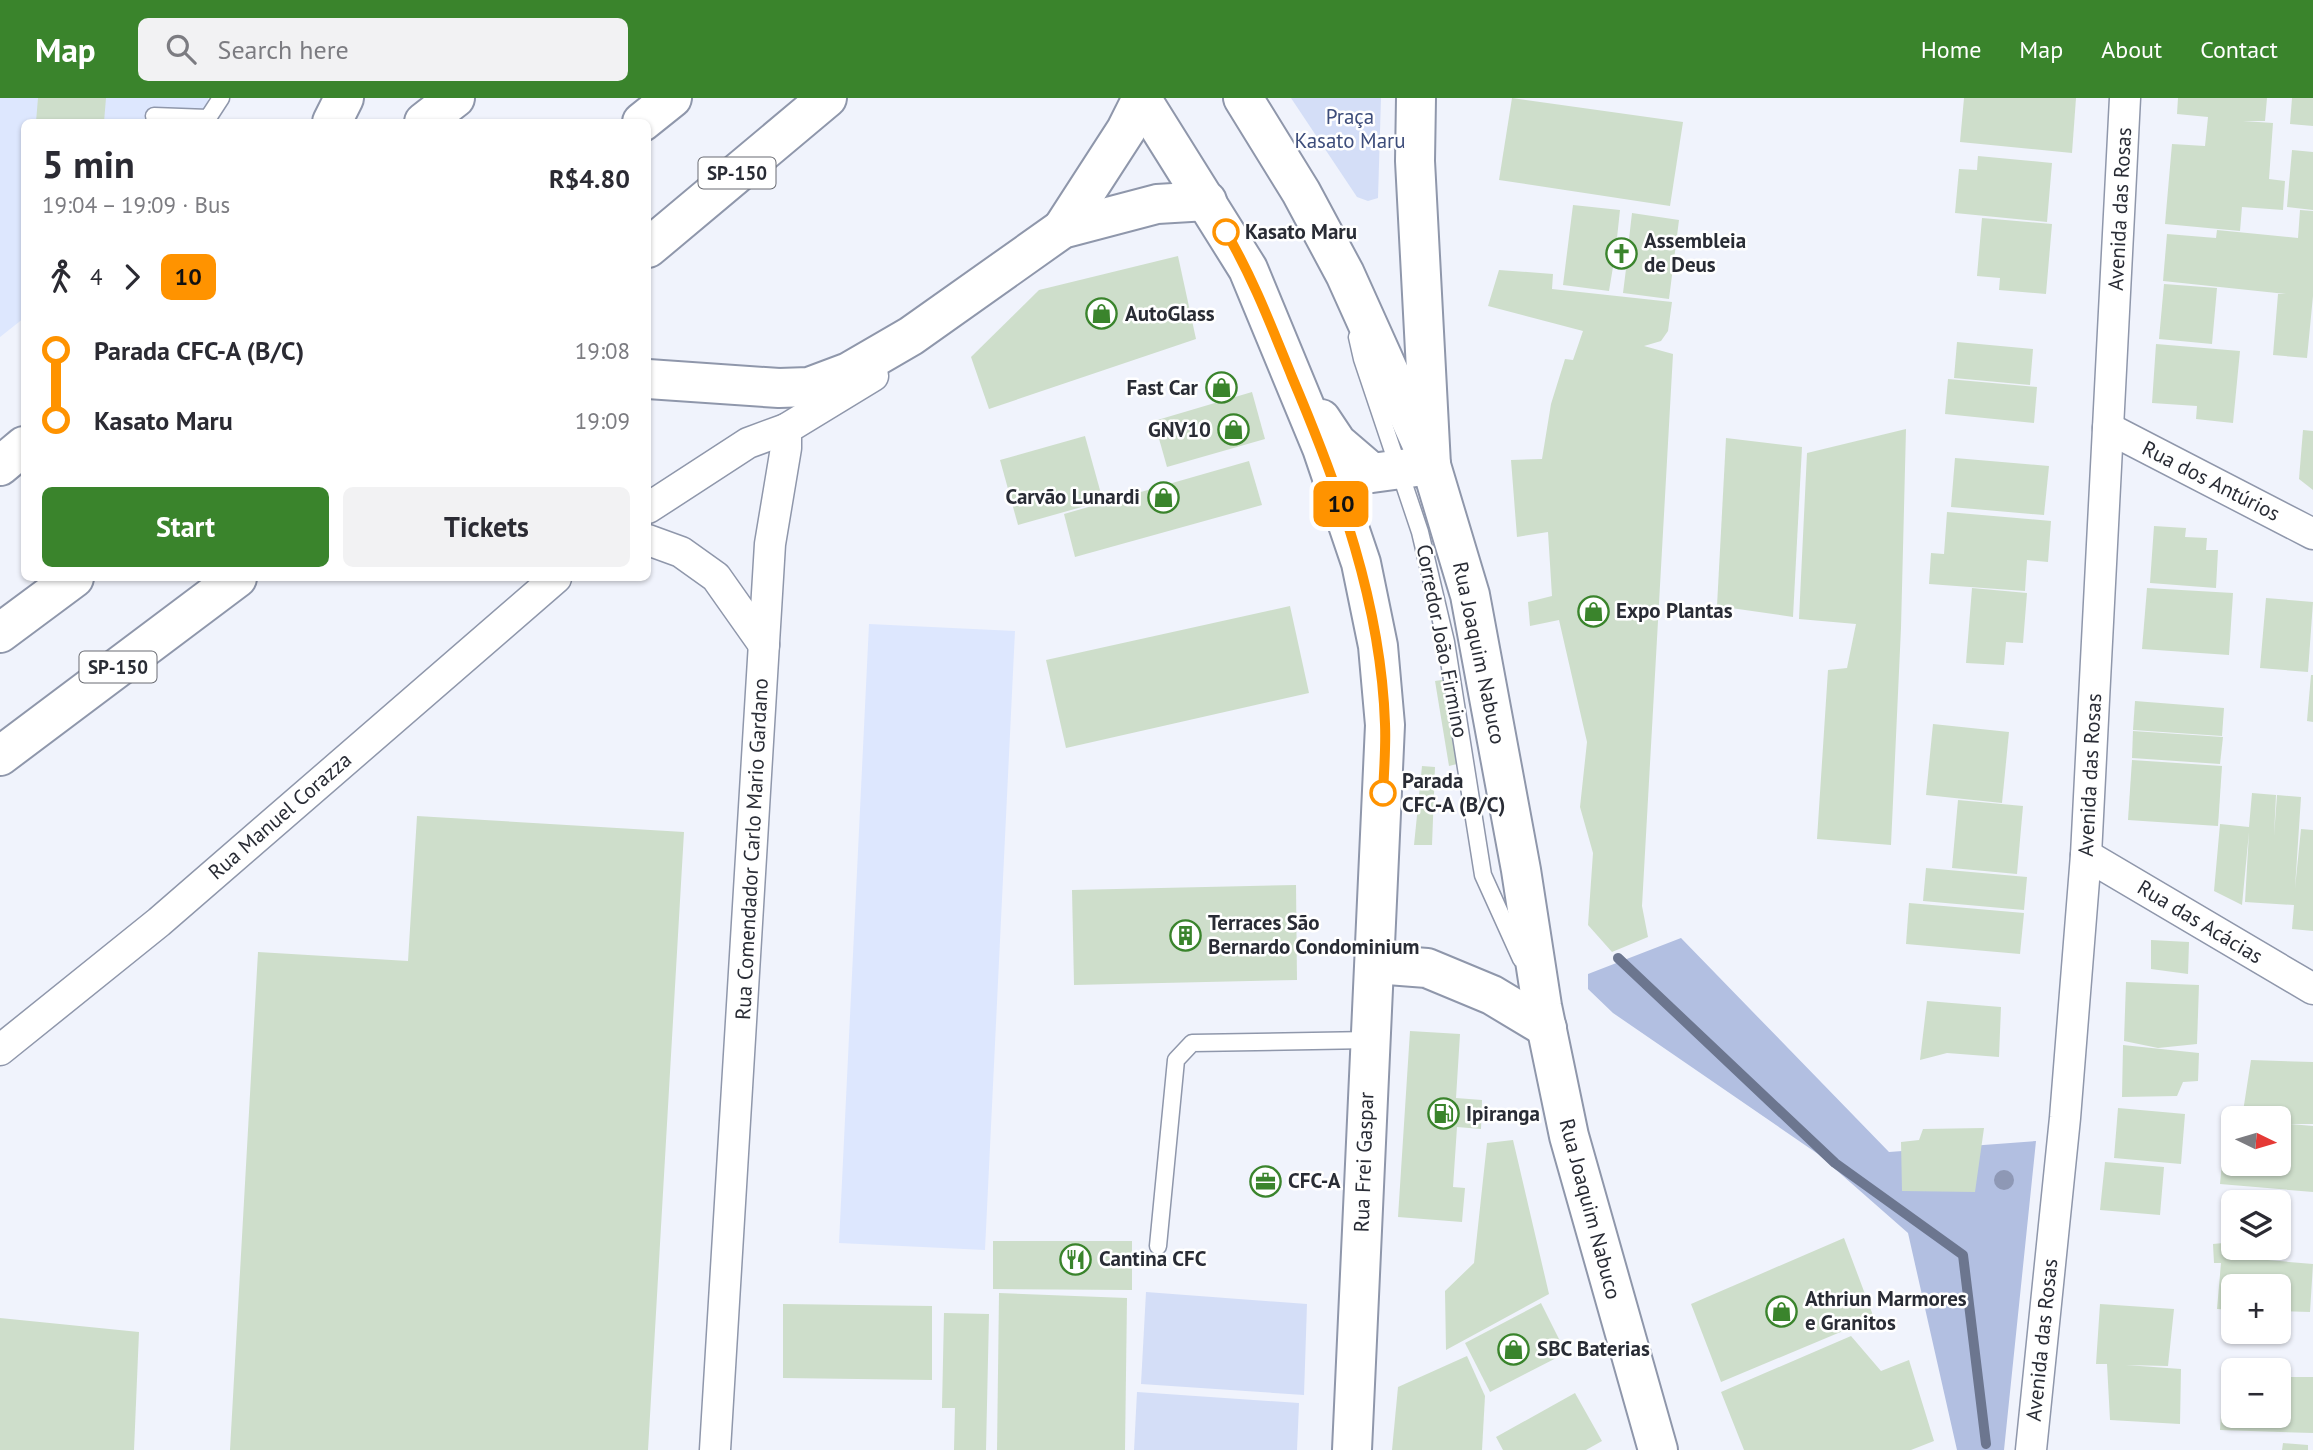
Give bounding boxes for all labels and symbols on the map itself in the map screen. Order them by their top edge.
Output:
park label: Praça Kasato Maru [1294,103,1406,154]
street label: Avenida das Rosas [2102,127,2137,291]
road number: SP-150 [698,158,776,188]
place label: Kasato Maru [1245,218,1357,245]
marker: Kasato Maru [1213,219,1239,245]
place label: Assembleia de Deus [1644,227,1746,278]
church icon: Assembleia de Deus [1604,236,1638,270]
shop icon: AutoGlass [1085,297,1119,331]
place label: AutoGlass [1125,300,1215,327]
shop icon: Fast Car [1204,371,1238,405]
place label: Fast Car [1126,374,1199,401]
shop icon: GNV10 [1217,413,1251,447]
place label: GNV10 [1148,416,1211,443]
street label: Rua dos Antúrios [2138,434,2285,527]
shop icon: Carvão Lunardi [1146,480,1180,514]
line badge: 10 [1310,481,1372,527]
place label: Carvão Lunardi [1005,483,1140,510]
street label: Corredor João Firmino [1410,542,1474,740]
street label: Rua Joaquim Nabuco [1447,559,1512,747]
shop icon: Expo Plantas [1576,594,1610,628]
place label: Expo Plantas [1616,597,1733,624]
road number: SP-150 [80,652,156,682]
street label: Rua Comendador Carlo Mario Gardano [729,677,774,1020]
street label: Avenida das Rosas [2072,693,2107,857]
street label: Rua Manuel Corazza [202,746,357,885]
place label: Parada CFC-A (B/C) [1402,767,1505,818]
marker: Parada CFC-A (B/C) [1370,780,1396,806]
street label: Rua das Acácias [2133,874,2268,970]
place label: Terraces São Bernardo Condominium [1208,909,1419,960]
building icon: Terraces São Bernardo Condominium [1168,918,1202,952]
street label: Rua Frei Gaspar [1348,1091,1379,1233]
fuel station icon: Ipiranga [1426,1097,1460,1131]
place label: Ipiranga [1466,1100,1540,1127]
north arrow [2221,1106,2291,1176]
street label: Rua Joaquim Nabuco [1553,1116,1628,1302]
office icon: CFC-A [1248,1164,1282,1198]
place label: CFC-A [1288,1167,1341,1194]
restaurant icon: Cantina CFC [1059,1242,1093,1276]
place label: Cantina CFC [1099,1245,1207,1272]
street label: Avenida das Rosas [2020,1257,2063,1423]
place label: Athriun Marmores e Granitos [1805,1285,1967,1336]
shop icon: Athriun Marmores e Granitos [1765,1294,1799,1328]
shop icon: SBC Baterias [1497,1332,1531,1366]
place label: SBC Baterias [1537,1335,1650,1362]

